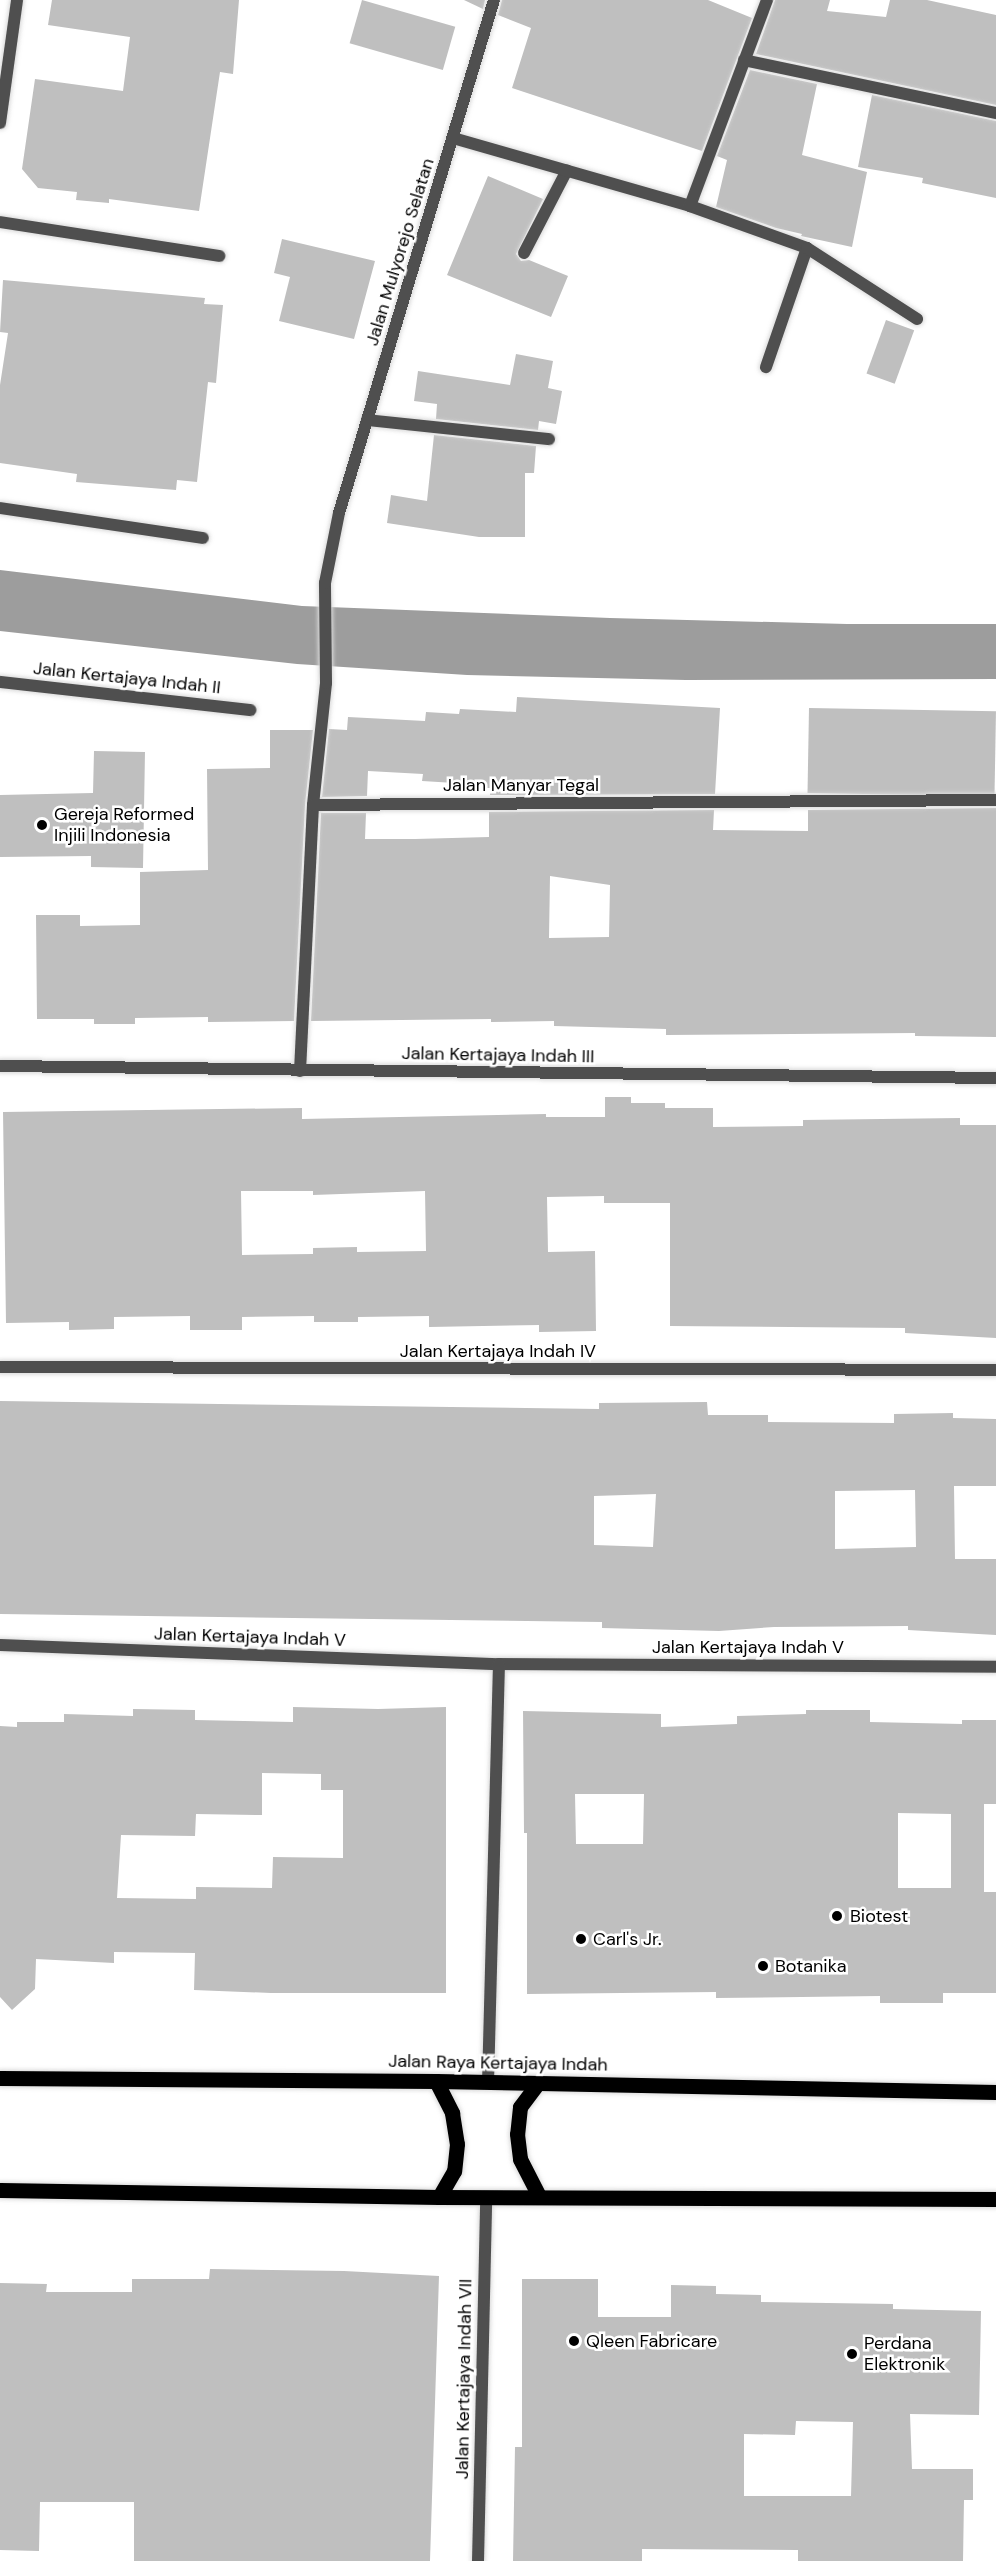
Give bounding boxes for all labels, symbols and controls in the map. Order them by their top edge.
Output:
street label: Jalan Mulyorejo Selatan [361,156,439,348]
street label: Jalan Kertajaya Indah II [32,657,222,699]
street label: Jalan Manyar Tegal [443,774,599,796]
place label: Gereja Reformed Injili Indonesia [54,804,194,846]
marker: Gereja Reformed Injili Indonesia [35,818,49,832]
street label: Jalan Kertajaya Indah III [401,1043,595,1067]
street label: Jalan Kertajaya Indah IV [400,1340,596,1362]
street label: Jalan Kertajaya Indah V [154,1623,346,1651]
street label: Jalan Kertajaya Indah V [652,1636,844,1658]
place label: Biotest [850,1905,908,1927]
marker: Biotest [828,1907,846,1925]
place label: Carl's Jr. [593,1928,662,1950]
marker: Carl's Jr. [574,1932,588,1946]
place label: Botanika [775,1955,846,1977]
marker: Botanika [756,1959,770,1973]
street label: Jalan Raya Kertajaya Indah [388,2050,608,2076]
street label: Jalan Kertajaya Indah VII [451,2279,477,2479]
place label: Qleen Fabricare [586,2330,717,2352]
place label: Perdana Elektronik [864,2333,945,2376]
marker: Qleen Fabricare [567,2334,581,2348]
marker: Perdana Elektronik [845,2347,859,2361]

